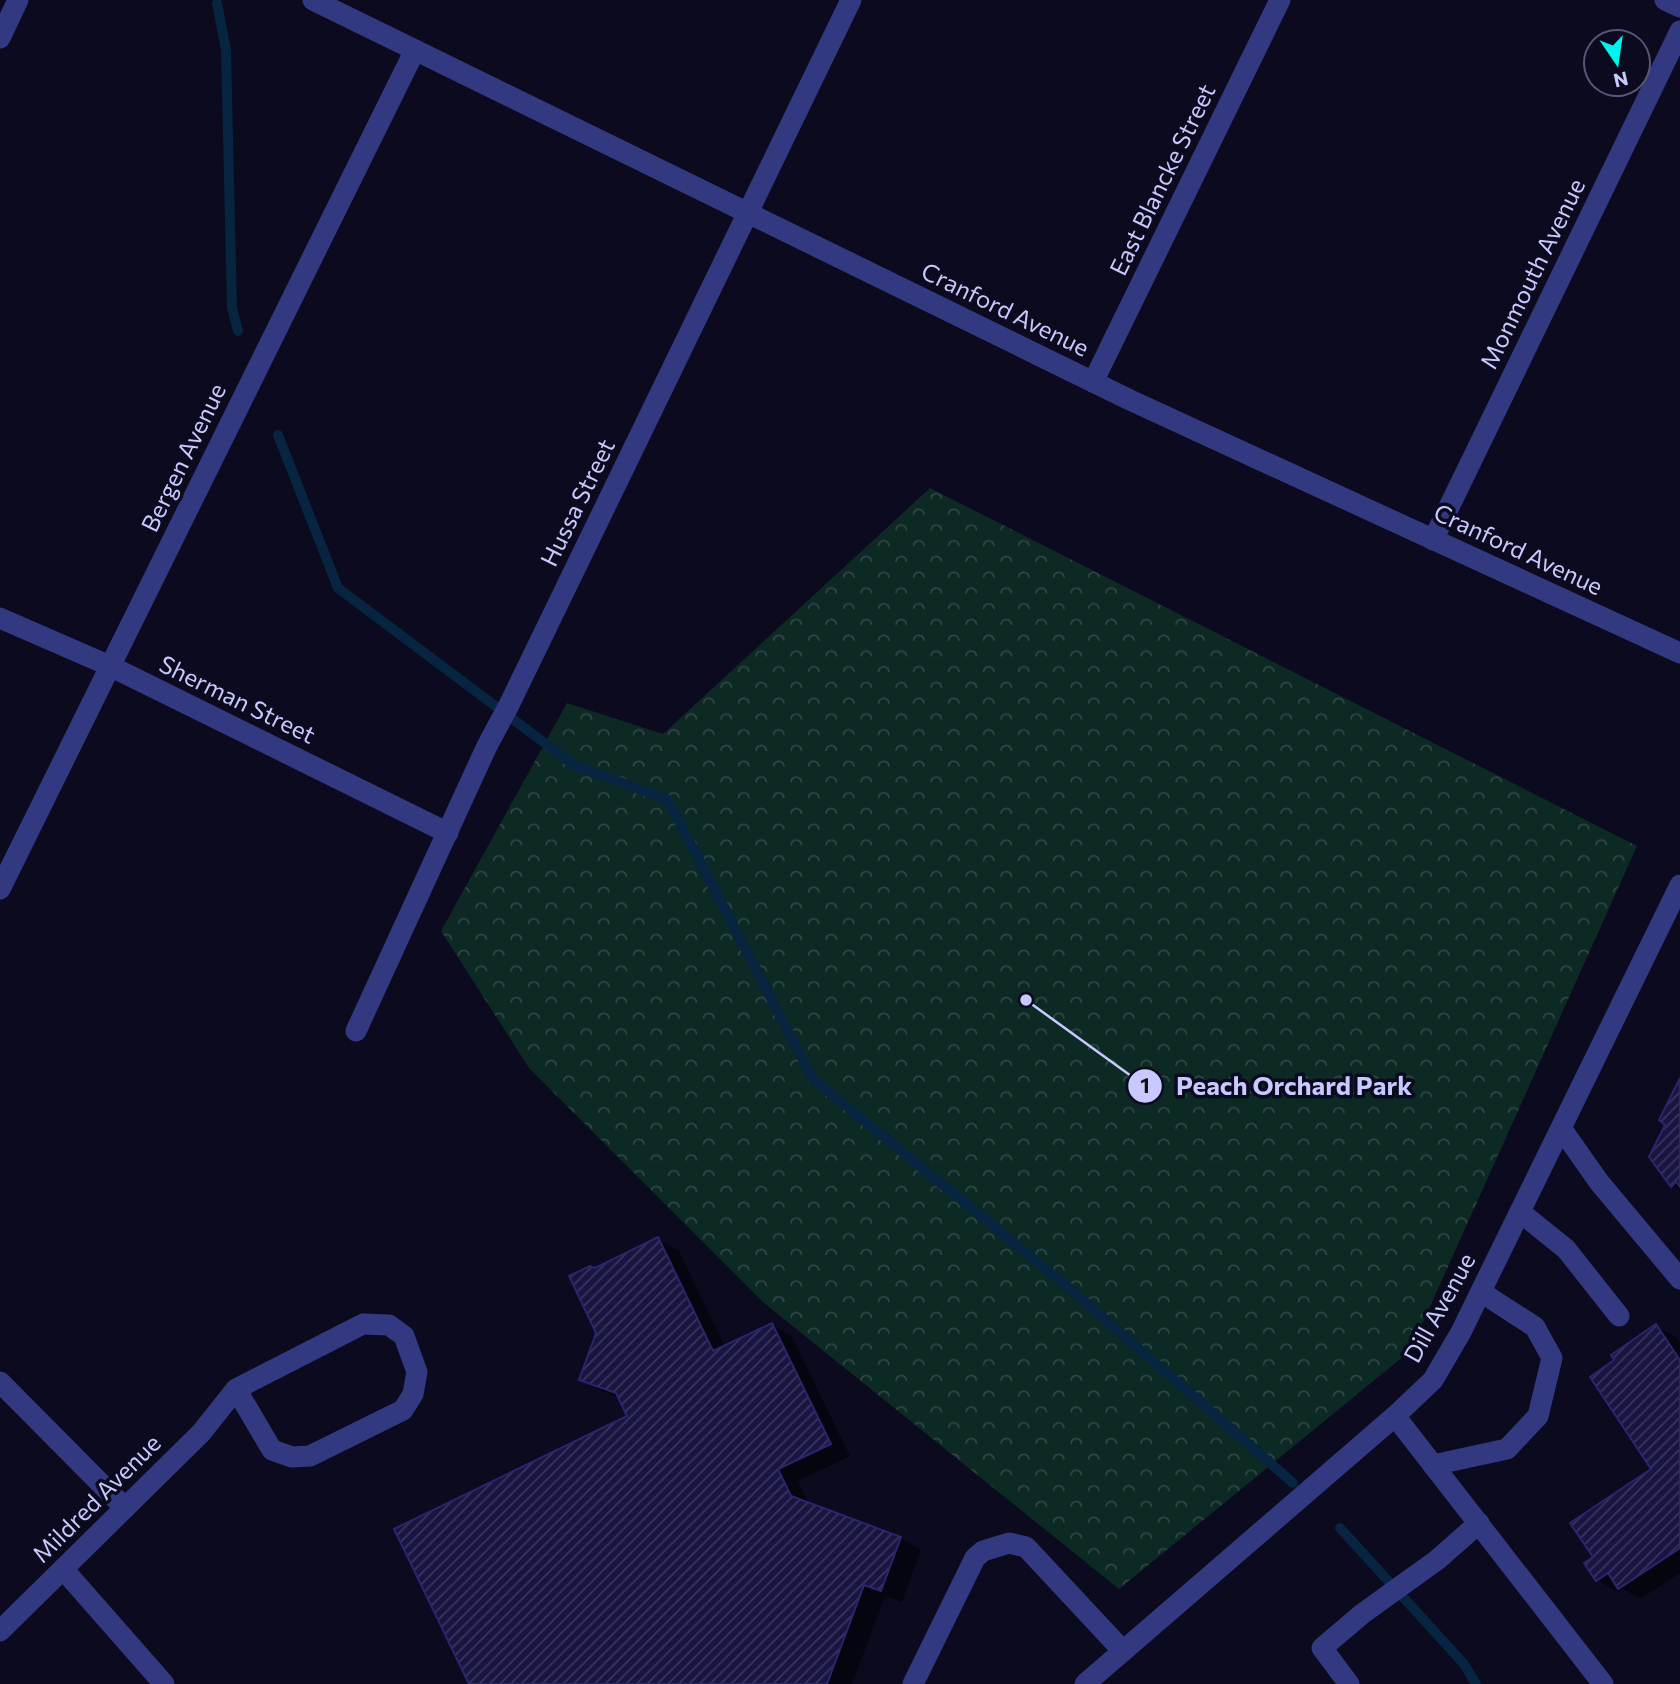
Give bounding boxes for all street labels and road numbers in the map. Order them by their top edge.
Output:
street label: East Blancke Street [1103,79,1221,280]
street label: Monmouth Avenue [1473,174,1590,373]
street label: Cranford Avenue [917,256,1094,362]
street label: Bergen Avenue [134,378,231,536]
street label: Hussa Street [533,434,620,571]
street label: Cranford Avenue [1430,497,1608,600]
street label: Sherman Street [155,648,320,749]
street label: Dill Avenue [1397,1247,1481,1367]
street label: Mildred Avenue [26,1428,166,1568]

